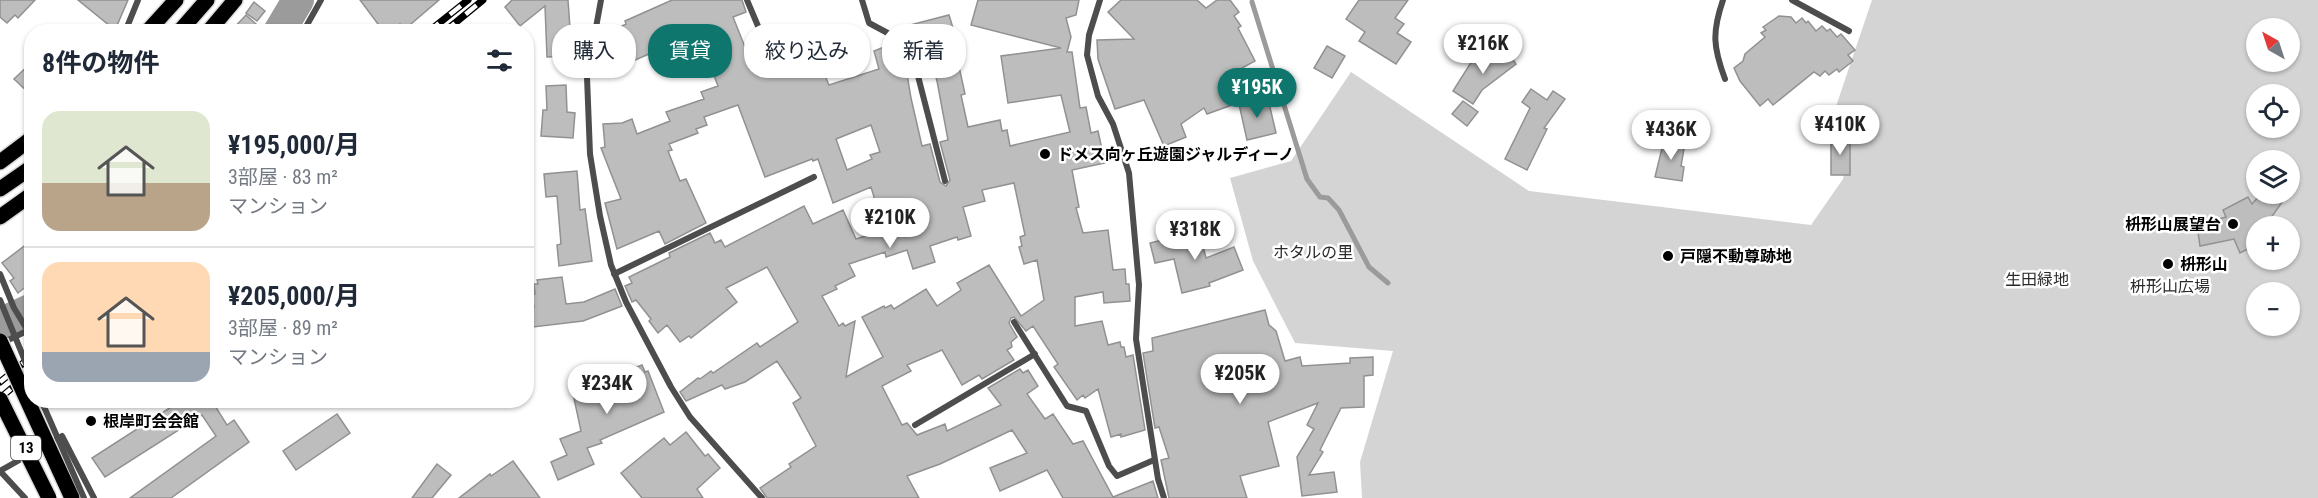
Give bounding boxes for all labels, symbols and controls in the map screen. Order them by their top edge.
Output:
north arrow [2246,18,2300,72]
map controls [2246,18,2300,336]
chip: 購入 [552,24,636,78]
chip: 賃貸 [648,24,732,78]
chip: 絞り込み [744,24,870,78]
chip: 新着 [882,24,966,78]
pin: ¥216K [1441,24,1525,75]
text: ¥216K [1458,31,1508,55]
icon: filters [483,44,516,77]
text: 8件の物件 [42,48,159,78]
pin: ¥195K [1215,68,1299,119]
text: ¥195K [1232,75,1282,99]
button: locate [2246,84,2300,138]
pin: ¥410K [1798,105,1882,156]
pin: ¥436K [1629,110,1713,161]
text: ¥410K [1815,112,1865,136]
text: ¥436K [1646,117,1696,141]
text: ¥195,000/月 [228,130,360,160]
icon: home [90,135,162,207]
place label: ドメス向ヶ丘遊園ジャルディーノ [1057,145,1294,164]
marker: ドメス向ヶ丘遊園ジャルディーノ [1038,147,1052,161]
button: layers [2246,150,2300,204]
text: 3部屋 · 83 m² [228,165,338,189]
text: マンション [228,194,328,218]
pin: ¥210K [848,198,932,249]
text: ¥210K [865,205,915,229]
pin: ¥318K [1153,210,1237,261]
place label: 枡形山展望台 [2125,215,2221,234]
button: + [2246,216,2300,270]
text: ¥318K [1170,217,1220,241]
marker: 枡形山展望台 [2226,217,2240,231]
park label: ホタルの里 [1273,243,1353,262]
place label: 戸隠不動尊跡地 [1680,247,1792,266]
marker: 戸隠不動尊跡地 [1661,249,1675,263]
place label: 枡形山 [2180,255,2228,274]
marker: 枡形山 [2161,257,2175,271]
park label: 生田緑地 [2005,270,2069,289]
park label: 枡形山広場 [2130,277,2210,296]
text: ¥205,000/月 [228,281,360,311]
button: − [2246,282,2300,336]
icon: home [90,286,162,358]
text: 3部屋 · 89 m² [228,316,338,340]
text: マンション [228,345,328,369]
pin: ¥205K [1198,354,1282,405]
text: ¥205K [1215,361,1265,385]
pin: ¥234K [565,364,649,415]
text: ¥234K [582,371,632,395]
place label: 根岸町会会館 [103,412,199,431]
marker: 根岸町会会館 [84,414,98,428]
road number: 13 [11,436,41,460]

